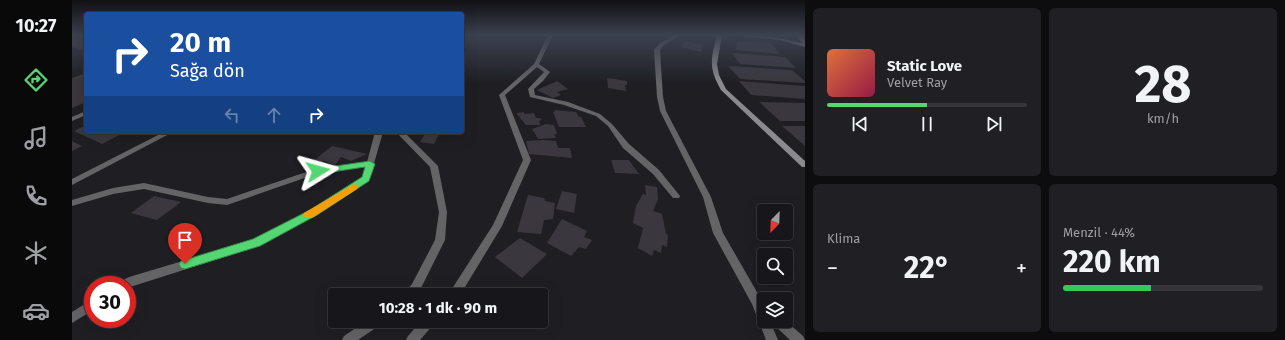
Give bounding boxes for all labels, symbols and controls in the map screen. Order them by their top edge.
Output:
text: 10:27 [16,15,56,37]
text: 20 m [170,26,231,59]
icon: right [104,28,156,80]
text: 28 [1134,53,1192,116]
text: Static Love [887,57,962,75]
text: Sağa dön [170,60,245,82]
icon: directions [22,66,50,94]
text: Velvet Ray [887,75,947,90]
icon: left [221,104,243,126]
icon: ahead [263,104,285,126]
icon: right [305,104,327,126]
text: km/h [1147,111,1179,126]
icon: previous [849,113,871,135]
icon: pause [916,113,938,135]
icon: next [983,113,1005,135]
icon: music [22,124,50,152]
position arrow [297,150,339,192]
icon: phone [22,182,50,210]
north arrow [757,204,793,240]
map controls [757,204,793,328]
pin [168,223,202,264]
text: Menzil · 44% [1063,225,1135,240]
icon: arrive [174,229,196,251]
text: Klima [827,231,860,246]
icon: climate [22,239,50,267]
text: 220 km [1063,244,1161,280]
button: search [757,248,793,284]
text: 22° [904,250,950,286]
text: − [827,255,838,282]
text: + [1016,255,1027,282]
speed limit sign: 30 [84,276,136,328]
button: layers [757,292,793,328]
icon: car [22,297,50,325]
text: 10:28 · 1 dk · 90 m [379,299,497,317]

